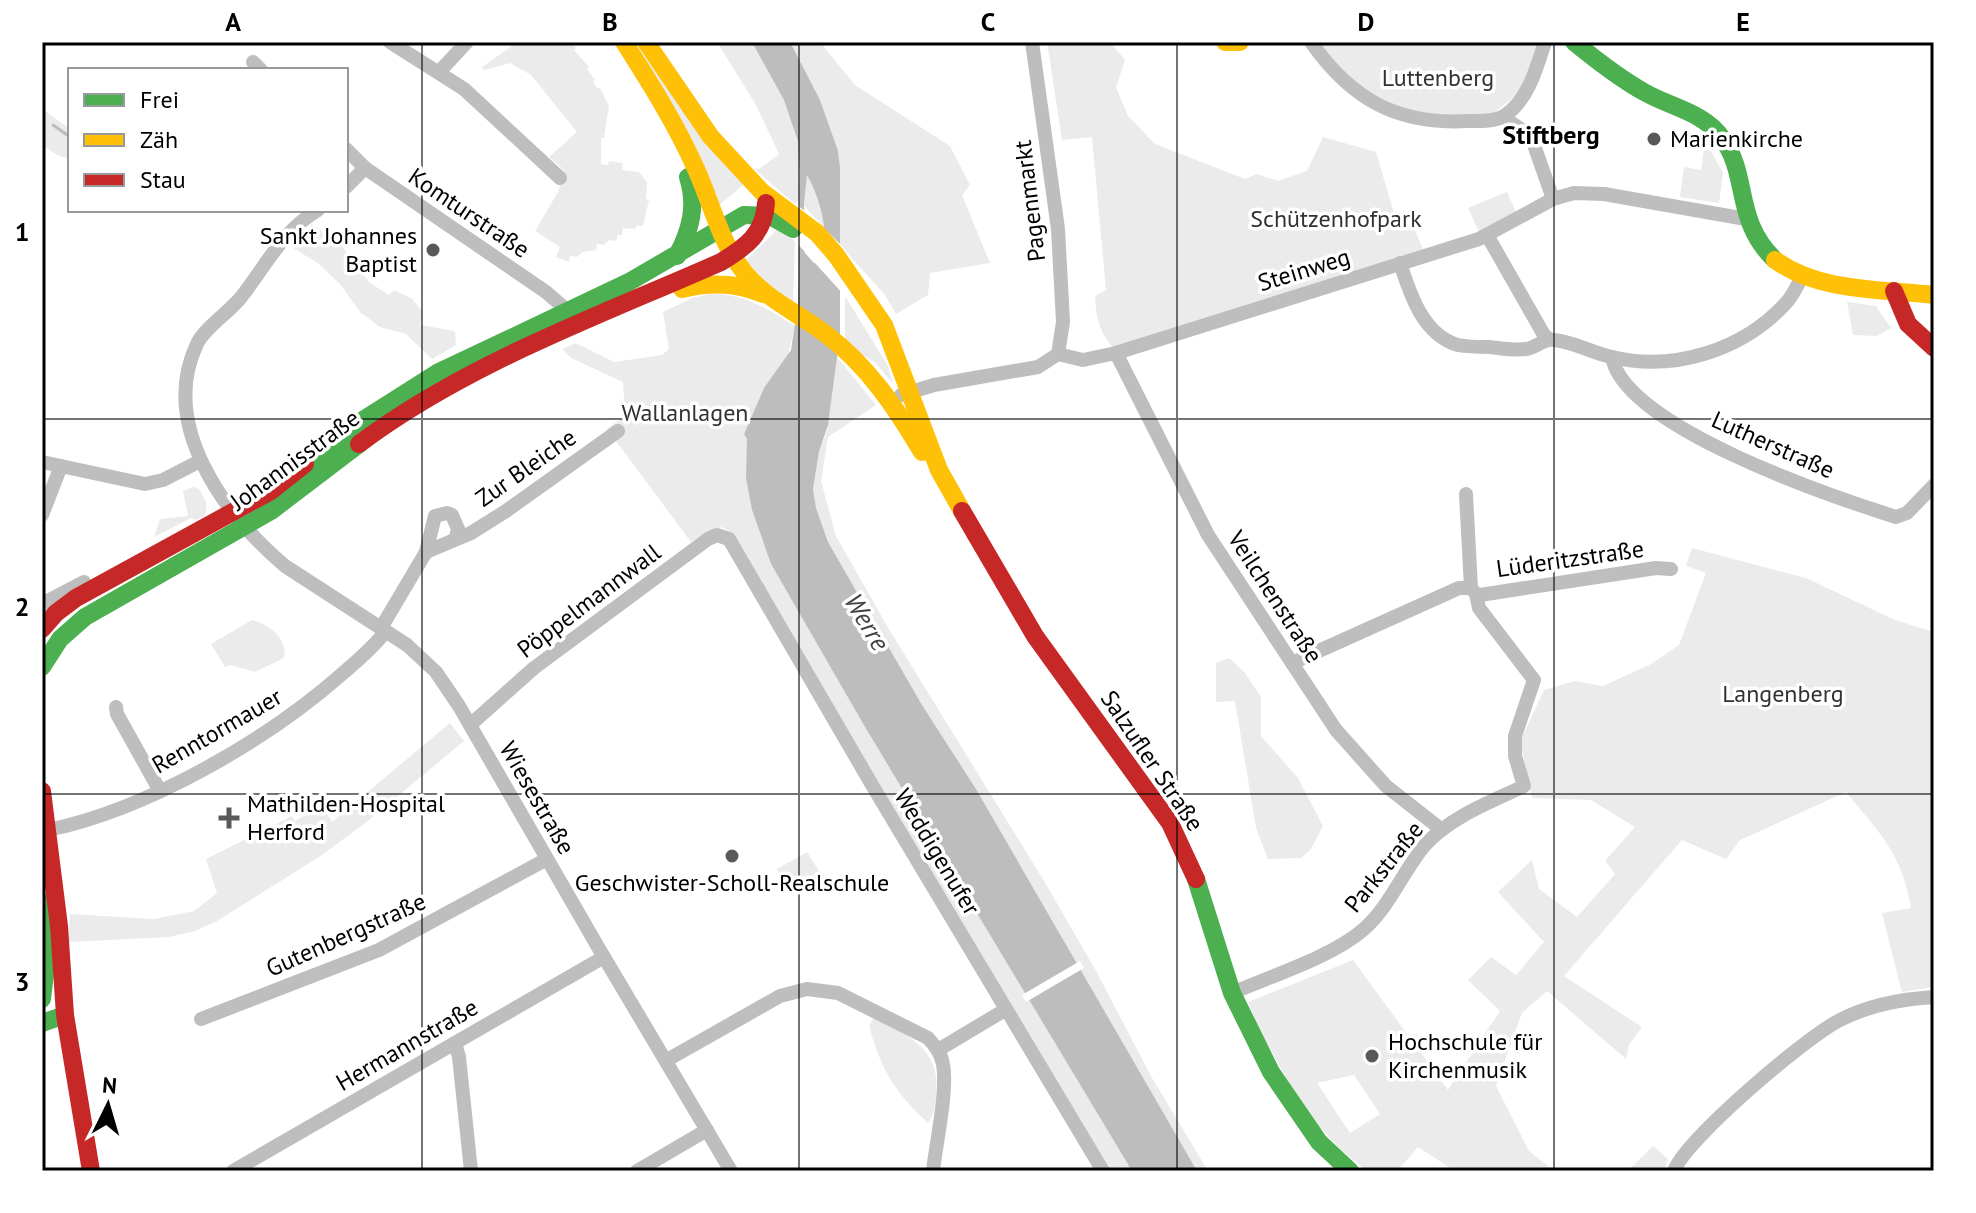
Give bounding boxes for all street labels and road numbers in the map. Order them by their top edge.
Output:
street label: Pagenmarkt [1007,139,1052,263]
street label: Komturstraße [403,161,536,265]
street label: Steinweg [1254,241,1354,298]
street label: Johannisstraße [223,402,365,518]
street label: Lutherstraße [1707,404,1839,485]
street label: Zur Bleiche [469,422,582,514]
street label: Veilchenstraße [1221,524,1330,669]
street label: Lüderitzstraße [1494,533,1646,584]
street label: Pöppelmannwall [511,537,667,665]
street label: Renntormauer [146,681,287,780]
street label: Salzufler Straße [1094,684,1211,837]
street label: Wiesestraße [493,736,582,860]
street label: Weddigenufer [888,783,987,921]
street label: Parkstraße [1337,815,1430,919]
street label: Gutenbergstraße [261,885,431,984]
street label: Hermannstraße [330,991,483,1098]

